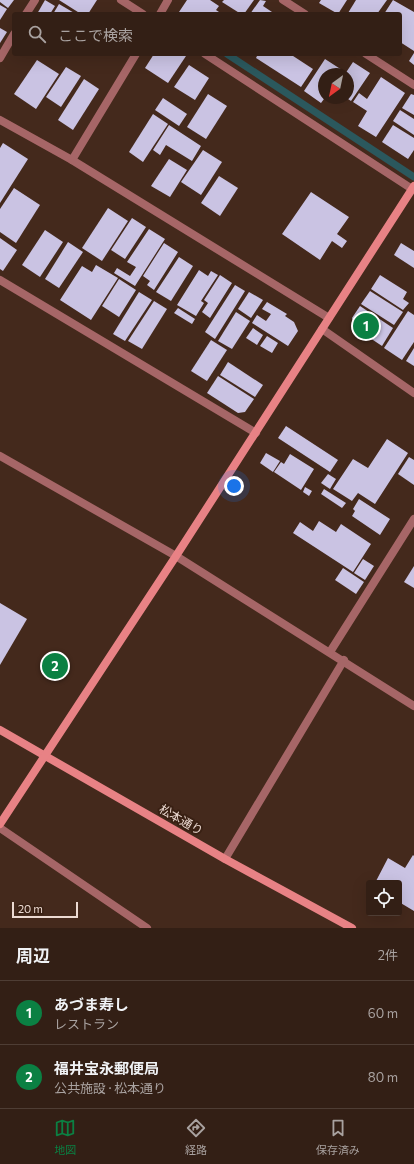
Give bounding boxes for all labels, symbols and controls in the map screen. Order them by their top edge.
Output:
search box [12,12,402,56]
icon: search [26,23,48,45]
text: ここで検索 [58,26,133,44]
north arrow [318,68,354,104]
pin: 1 [353,311,379,341]
your location [224,476,244,496]
pin: 2 [42,651,68,681]
street label: 松本通り [157,801,206,837]
map controls [366,880,402,916]
button: locate [366,880,402,916]
scale bar [12,900,78,919]
text: 20 m [18,902,43,915]
text: 周辺 [16,945,50,966]
text: 2件 [378,947,398,963]
text: あづま寿し [54,995,129,1013]
text: 1 [26,1005,32,1021]
text: 60 m [368,1005,398,1021]
text: レストラン [54,1016,119,1032]
text: 福井宝永郵便局 [54,1059,159,1077]
text: 2 [25,1069,33,1085]
text: 80 m [368,1069,398,1085]
text: 公共施設 · 松本通り [54,1080,166,1096]
tab: 地図 [54,1117,76,1157]
tab: 経路 [185,1117,207,1157]
tab: 保存済み [316,1117,360,1157]

